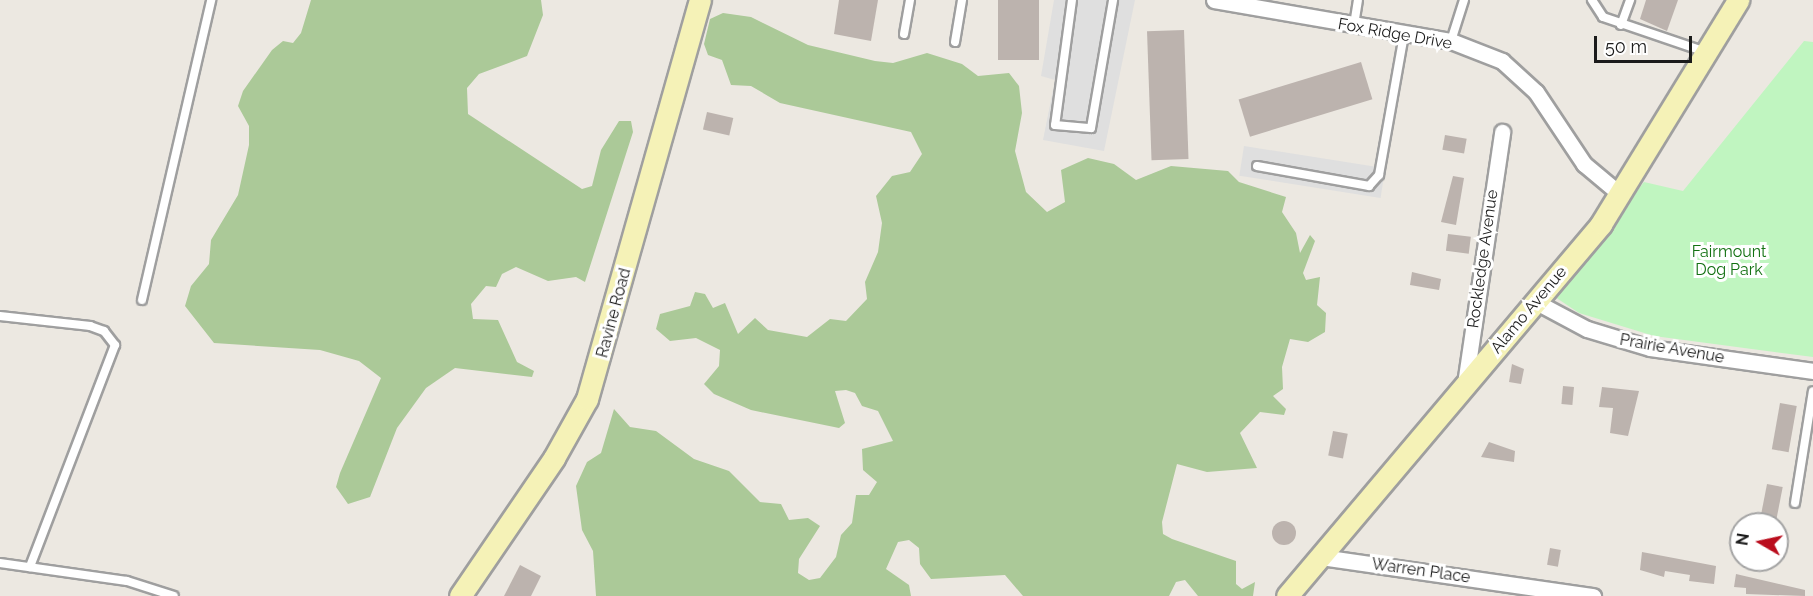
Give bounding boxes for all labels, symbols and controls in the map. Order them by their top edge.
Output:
street label: Fox Ridge Drive [1336,15,1454,53]
scale bar [1597,24,1694,62]
text: 50 m [1605,36,1647,57]
street label: Rockledge Avenue [1464,188,1502,330]
park label: Fairmount Dog Park [1692,242,1766,280]
street label: Alamo Avenue [1487,262,1571,358]
street label: Ravine Road [593,266,635,360]
street label: Prairie Avenue [1618,330,1726,368]
north arrow [1729,512,1789,572]
text: N [1732,532,1753,547]
street label: Warren Place [1370,555,1472,587]

